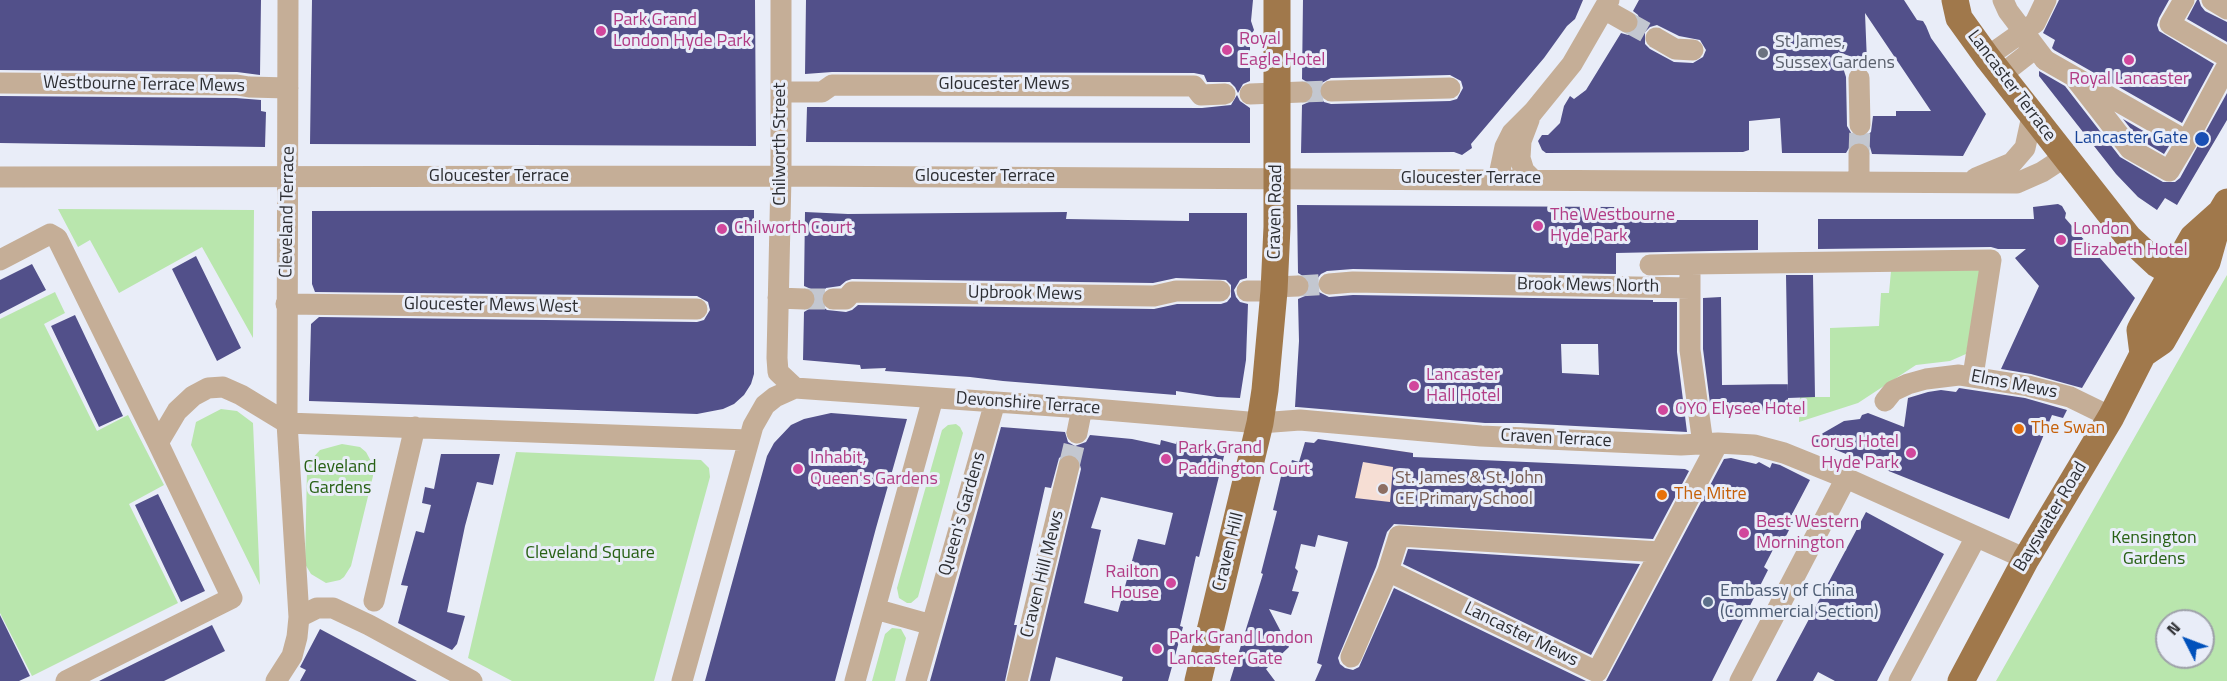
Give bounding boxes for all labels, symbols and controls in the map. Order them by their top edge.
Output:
place label: Park Grand London Hyde Park [613,10,751,52]
marker: Park Grand London Hyde Park [594,24,608,38]
street label: Lancaster Terrace [1962,26,2060,146]
place label: Royal Eagle Hotel [1239,29,1325,72]
place label: St James, Sussex Gardens [1775,32,1895,74]
marker: Royal Eagle Hotel [1220,43,1234,57]
marker: St James, Sussex Gardens [1756,46,1770,60]
marker: Royal Lancaster [2122,53,2136,67]
place label: Royal Lancaster [2069,69,2189,91]
street label: Westbourne Terrace Mews [43,72,245,98]
street label: Gloucester Mews [938,74,1070,96]
street label: Chilworth Street [770,82,792,206]
place label: Lancaster Gate [2074,128,2188,150]
marker: Lancaster Gate [2193,130,2211,148]
street label: Cleveland Terrace [276,146,300,278]
street label: Craven Road [1264,164,1288,260]
street label: Gloucester Terrace [429,166,569,188]
street label: Gloucester Terrace [915,166,1055,188]
street label: Gloucester Terrace [1401,168,1541,190]
place label: The Westbourne Hyde Park [1550,205,1675,248]
place label: Chilworth Court [734,218,852,240]
marker: The Westbourne Hyde Park [1531,219,1545,233]
place label: London Elizabeth Hotel [2073,219,2188,262]
marker: Chilworth Court [715,222,729,236]
marker: London Elizabeth Hotel [2054,233,2068,247]
street label: Brook Mews North [1517,274,1659,298]
street label: Upbrook Mews [968,282,1082,306]
street label: Gloucester Mews West [404,294,578,318]
place label: Lancaster Hall Hotel [1426,365,1501,407]
street label: Elms Mews [1969,366,2059,404]
marker: Lancaster Hall Hotel [1407,379,1421,393]
street label: Devonshire Terrace [955,388,1101,420]
place label: OYO Elysee Hotel [1675,399,1806,421]
marker: OYO Elysee Hotel [1656,403,1670,417]
place label: The Swan [2031,418,2105,440]
marker: The Swan [2012,422,2026,436]
street label: Craven Terrace [1500,425,1612,453]
place label: Corus Hotel Hyde Park [1811,432,1899,474]
place label: Park Grand Paddington Court [1178,438,1310,480]
marker: Corus Hotel Hyde Park [1904,446,1918,460]
place label: Inhabit, Queen's Gardens [810,448,938,490]
street label: Queen's Gardens [935,450,991,578]
marker: Park Grand Paddington Court [1159,452,1173,466]
park label: Cleveland Gardens [304,457,376,500]
street label: Bayswater Road [2010,458,2092,576]
marker: Inhabit, Queen's Gardens [791,462,805,476]
place label: St. James & St. John CE Primary School [1395,468,1543,510]
marker: St. James & St. John CE Primary School [1376,482,1390,496]
place label: The Mitre [1674,484,1747,506]
marker: The Mitre [1655,488,1669,502]
street label: Craven Hill Mews [1017,508,1069,640]
street label: Craven Hill [1209,510,1249,594]
place label: Best Western Mornington [1756,512,1859,554]
marker: Best Western Mornington [1737,526,1751,540]
park label: Kensington Gardens [2111,528,2197,570]
park label: Cleveland Square [525,543,655,565]
place label: Railton House [1105,562,1159,604]
marker: Railton House [1164,576,1178,590]
place label: Embassy of China (Commercial Section) [1720,581,1879,624]
marker: Embassy of China (Commercial Section) [1701,595,1715,609]
street label: Lancaster Mews [1460,598,1582,672]
north arrow [2155,609,2215,669]
text: N [2160,616,2186,640]
place label: Park Grand London Lancaster Gate [1169,628,1313,670]
marker: Park Grand London Lancaster Gate [1150,642,1164,656]

